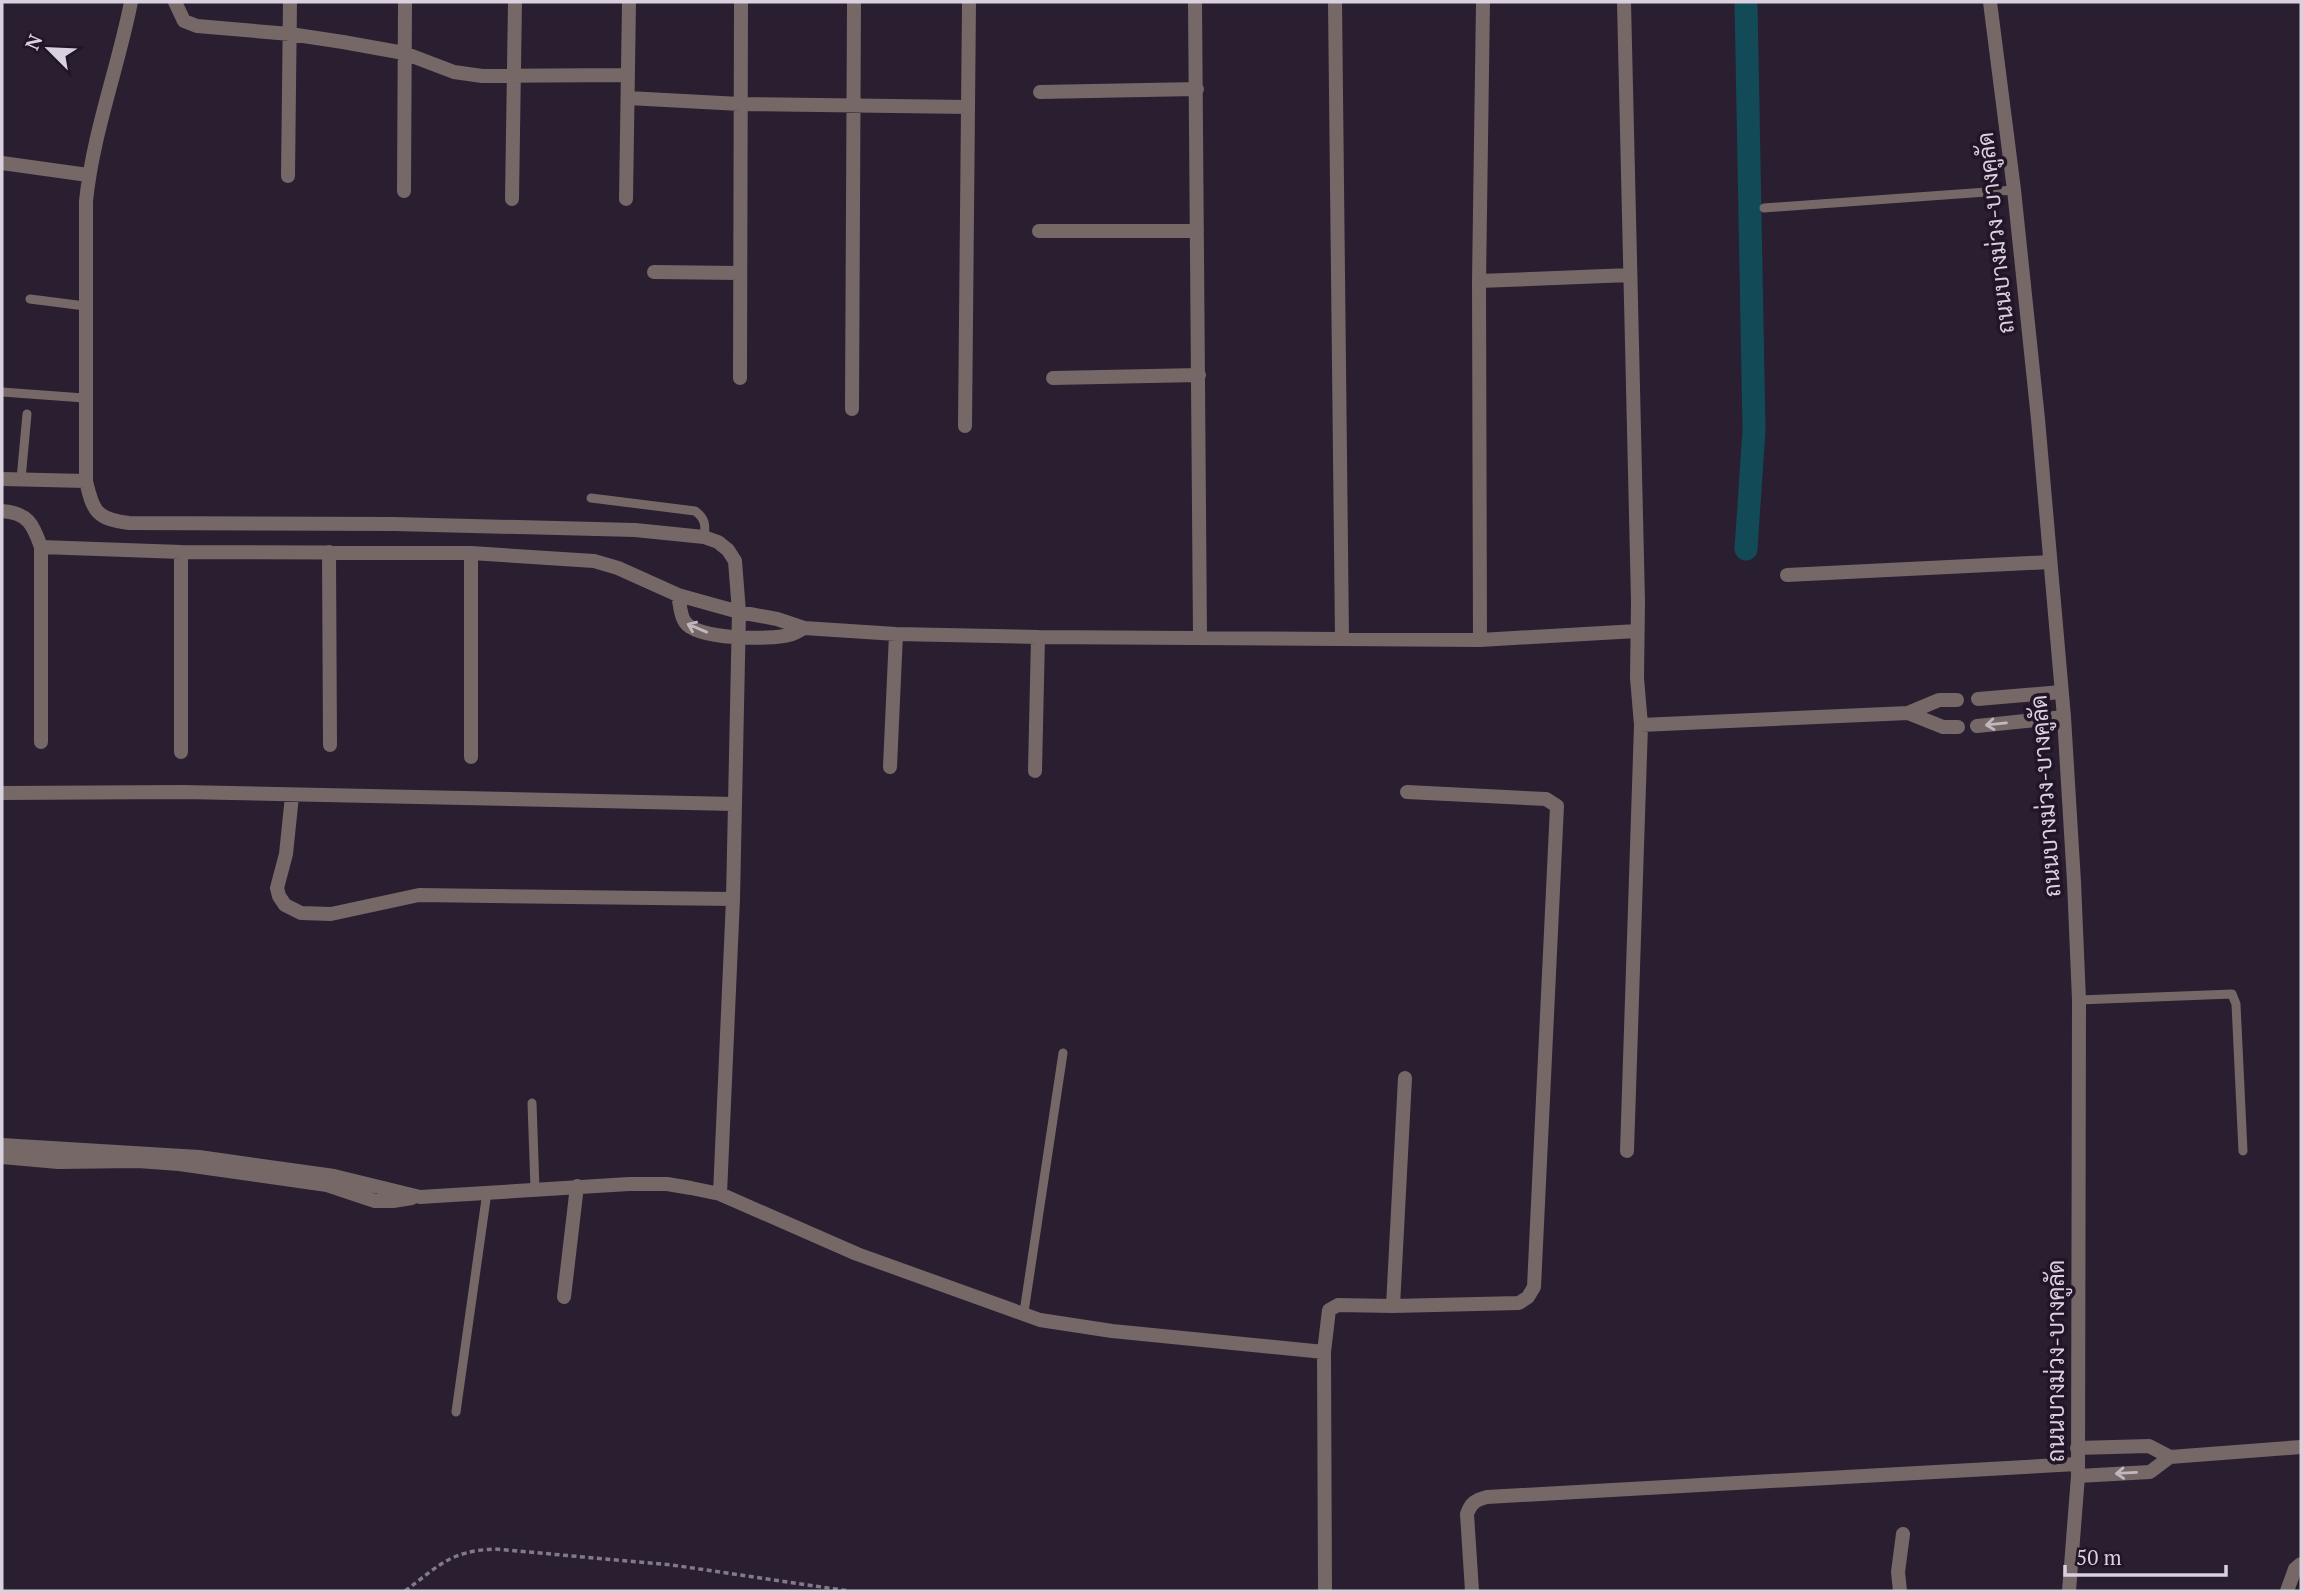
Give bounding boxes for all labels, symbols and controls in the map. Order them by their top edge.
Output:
north arrow [14,14,84,84]
text: N [19,30,48,54]
street label: ถนนบางม่วง-บางคูลัด [1969,130,2023,335]
one-way arrow [687,621,708,634]
street label: ถนนบางม่วง-บางคูลัด [2022,694,2070,898]
one-way arrow [1985,718,2008,731]
street label: ถนนบางม่วง-บางคูลัด [2040,1260,2073,1462]
one-way arrow [2115,1467,2138,1480]
scale bar [2065,1534,2226,1578]
text: 50 m [2076,1543,2122,1571]

